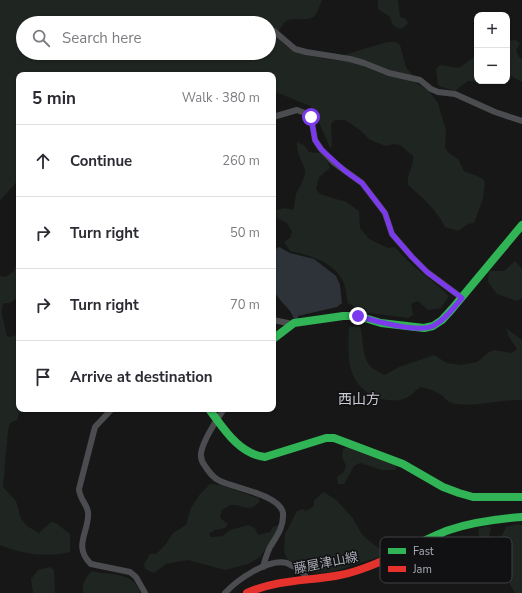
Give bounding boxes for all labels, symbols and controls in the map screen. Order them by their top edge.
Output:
map controls [474,12,510,84]
button: + [474,12,510,48]
search box [16,16,276,60]
icon: search [30,27,52,49]
text: Search here [62,28,142,48]
button: − [474,48,510,84]
text: 5 min [32,87,76,110]
text: Walk · 380 m [182,89,260,107]
route start [302,108,320,126]
icon: ahead [32,150,54,172]
text: Continue [70,151,132,171]
text: 260 m [222,152,260,170]
icon: right [32,222,54,244]
text: Turn right [70,223,139,243]
text: 50 m [230,224,260,242]
icon: right [32,294,54,316]
text: Turn right [70,295,139,315]
text: 70 m [230,296,260,314]
route end [349,307,367,325]
icon: arrive [32,366,54,388]
text: Arrive at destination [70,367,213,387]
district label: 西山方 [338,390,380,409]
legend [380,537,512,583]
text: Fast [413,544,434,559]
street label: 藤屋津山線 [292,548,360,578]
text: Jam [412,562,432,577]

